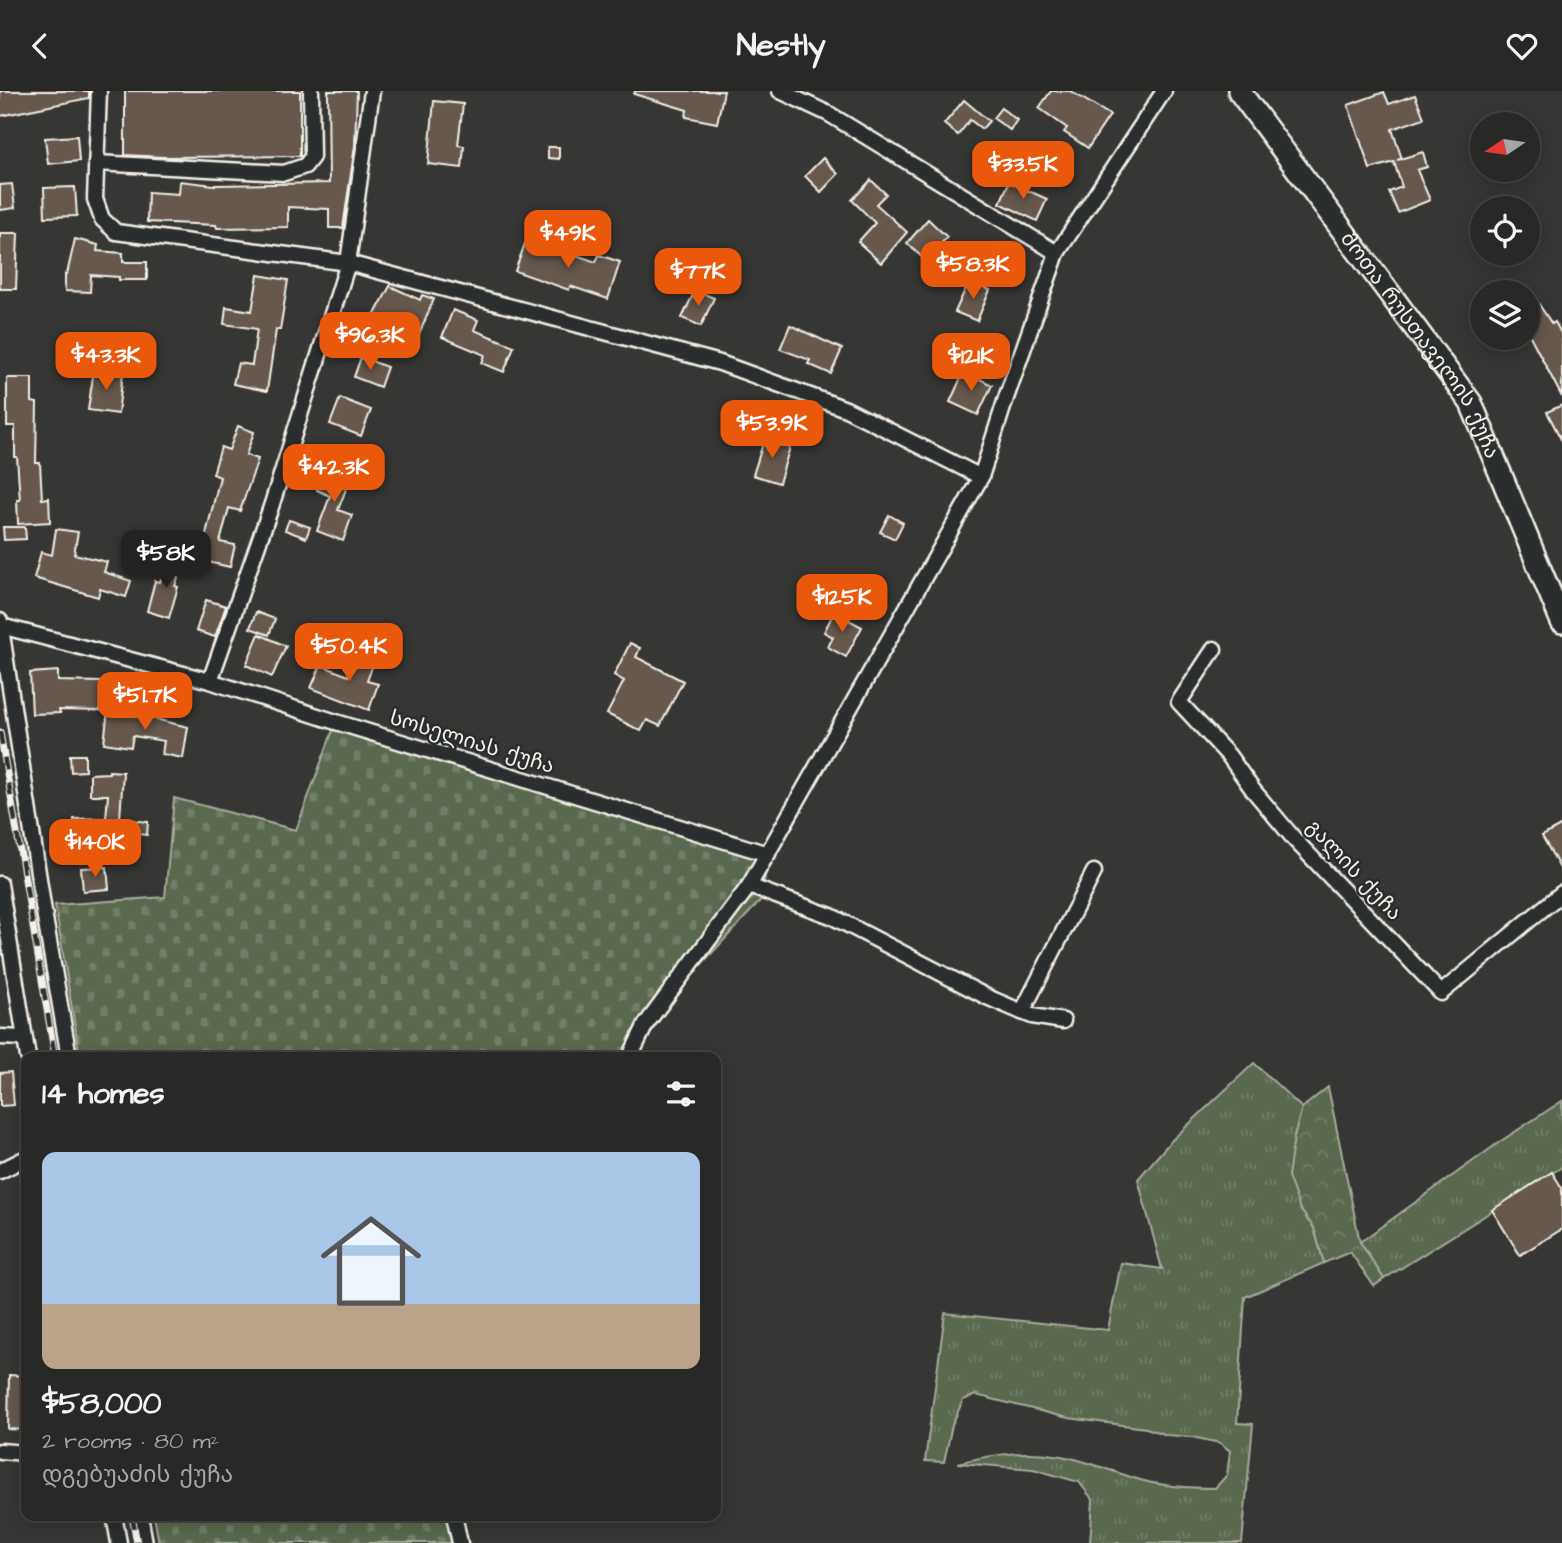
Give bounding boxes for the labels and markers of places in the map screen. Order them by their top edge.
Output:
pin: $33.5K [966,141,1080,201]
pin: $49K [527,211,609,270]
pin: $58.3K [916,241,1030,301]
pin: $77K [657,249,739,308]
pin: $96.3K [313,313,427,372]
pin: $43.3K [49,333,163,392]
pin: $121K [922,334,1020,393]
pin: $53.9K [715,401,829,460]
pin: $42.3K [277,445,391,504]
pin: $58K [125,531,207,590]
pin: $125K [793,575,891,634]
pin: $50.4K [292,623,406,683]
pin: $51.7K [88,673,202,732]
pin: $140K [46,819,144,879]

